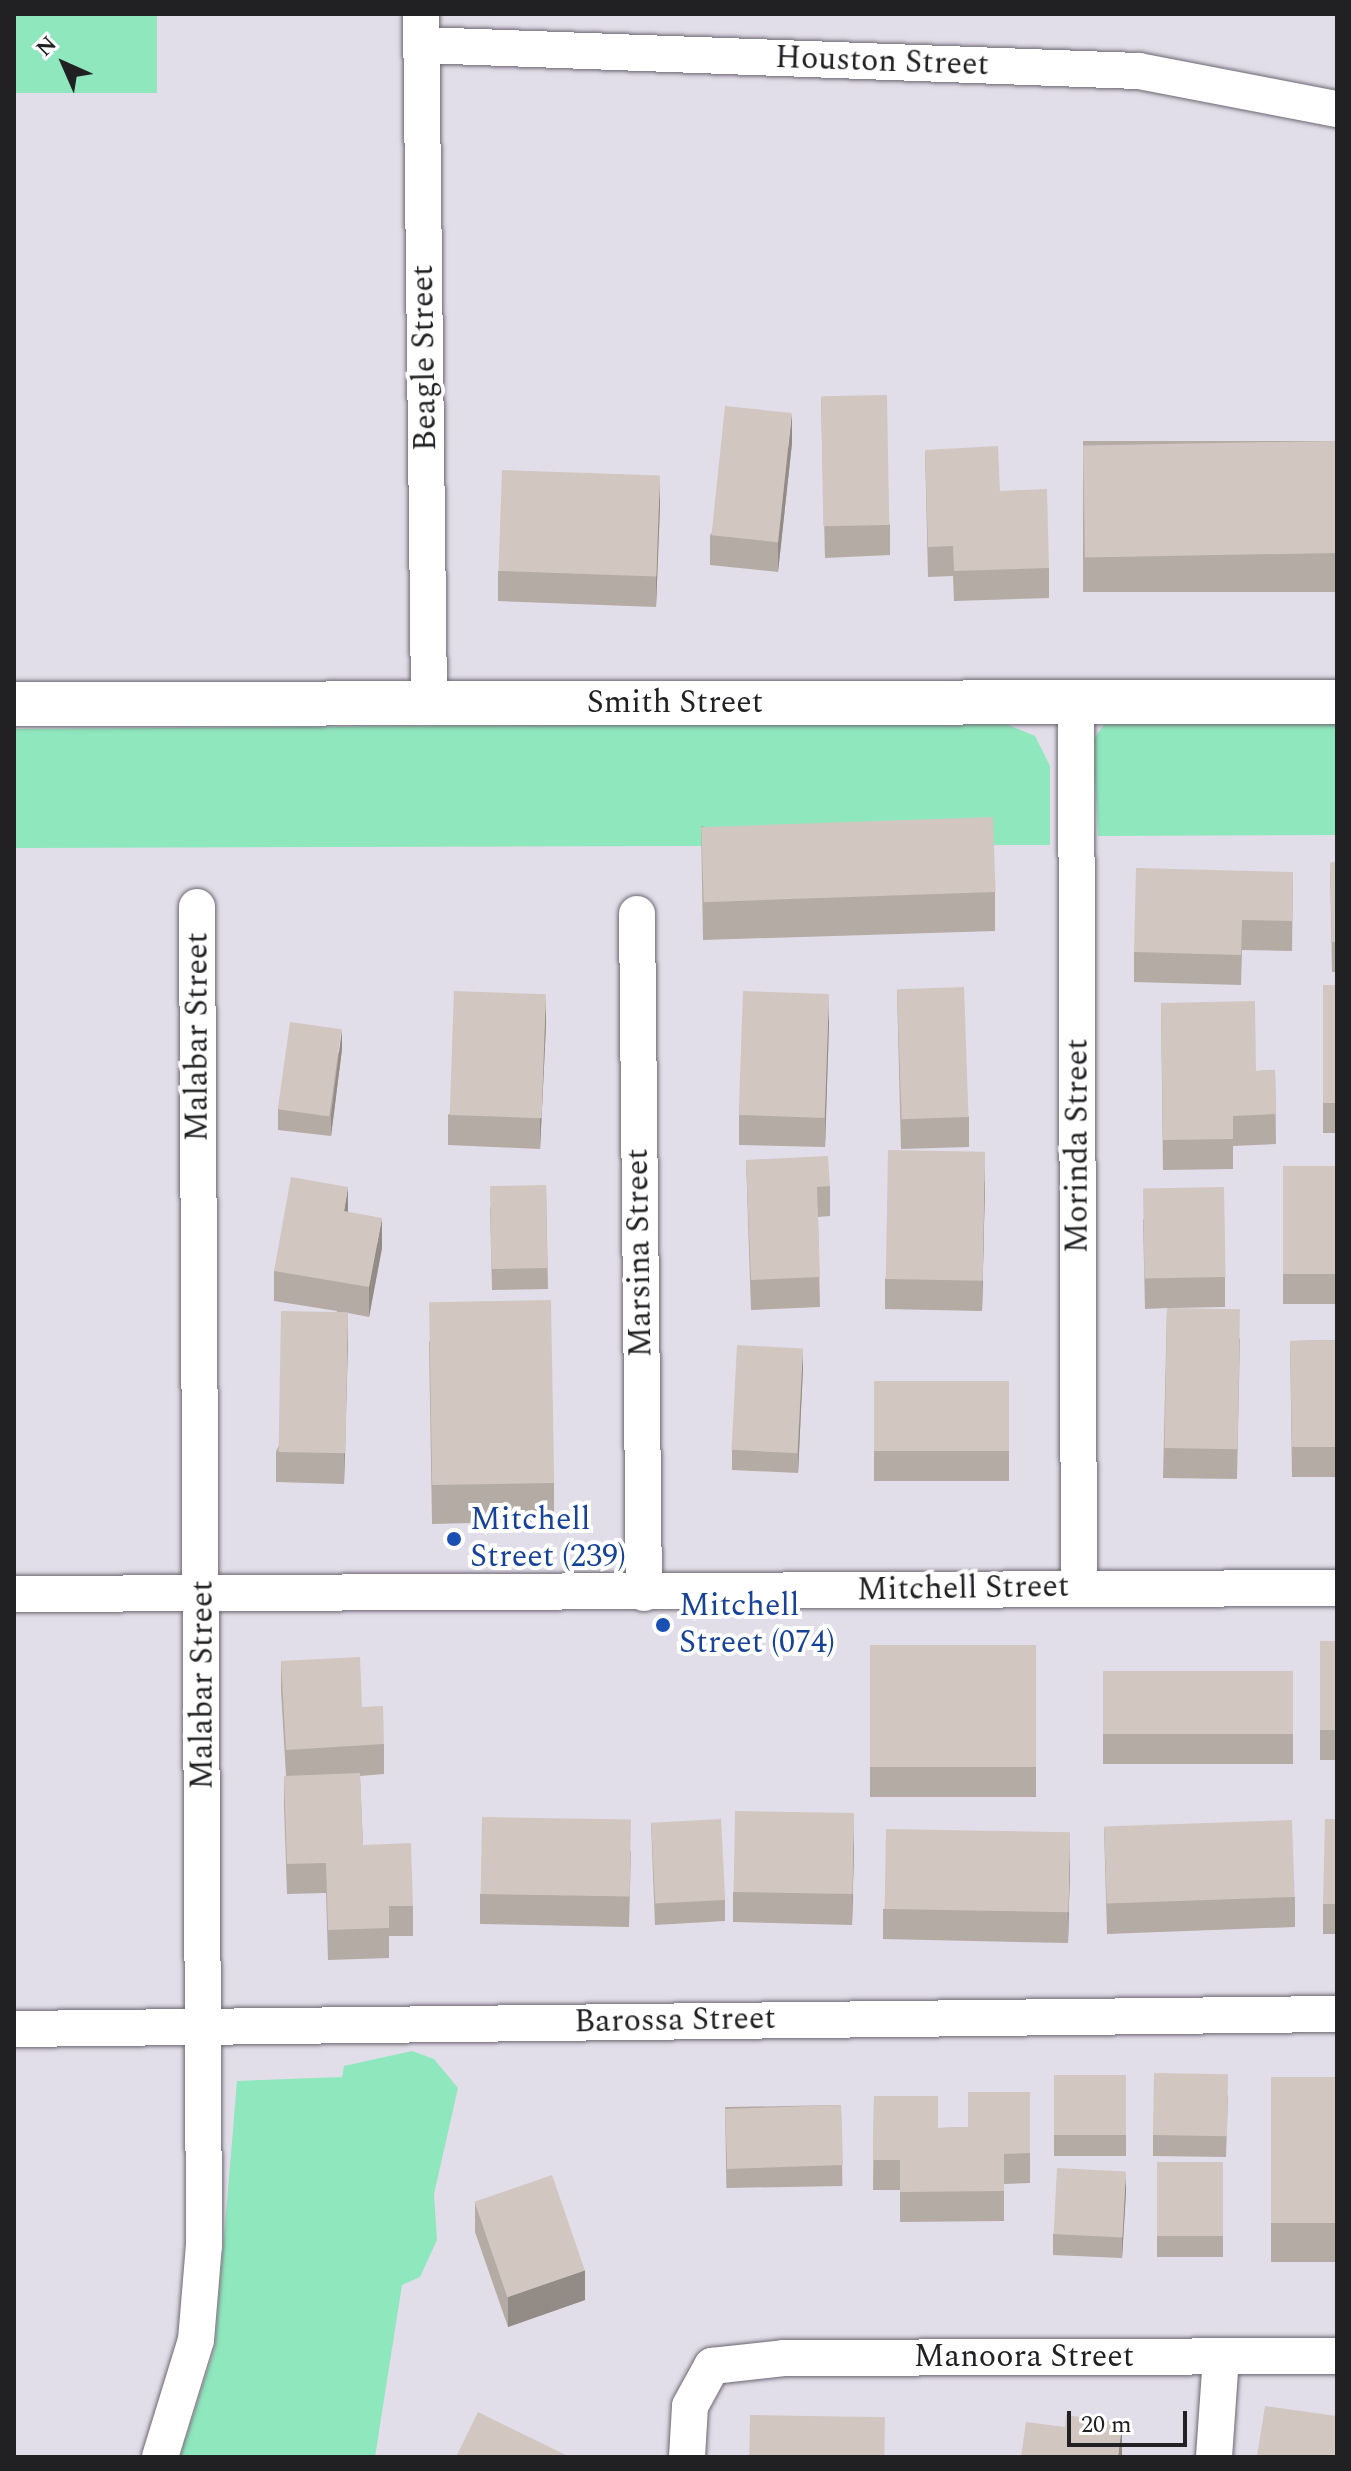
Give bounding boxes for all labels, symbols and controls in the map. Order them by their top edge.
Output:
north arrow [24,24,104,104]
text: N [29,29,65,65]
street label: Houston Street [774,39,990,85]
street label: Beagle Street [404,264,446,452]
street label: Smith Street [587,684,763,722]
street label: Malabar Street [179,932,217,1142]
street label: Morinda Street [1059,1039,1097,1253]
street label: Marsina Street [619,1148,661,1358]
place label: Mitchell Street (239) [470,1502,626,1577]
marker: Mitchell Street (239) [445,1530,463,1548]
street label: Mitchell Street [857,1568,1069,1610]
street label: Malabar Street [184,1580,222,1790]
place label: Mitchell Street (074) [679,1588,835,1663]
marker: Mitchell Street (074) [654,1616,672,1634]
street label: Barossa Street [574,2000,776,2042]
street label: Manoora Street [914,2338,1134,2376]
scale bar [1071,2395,1191,2445]
text: 20 m [1081,2407,1132,2443]

